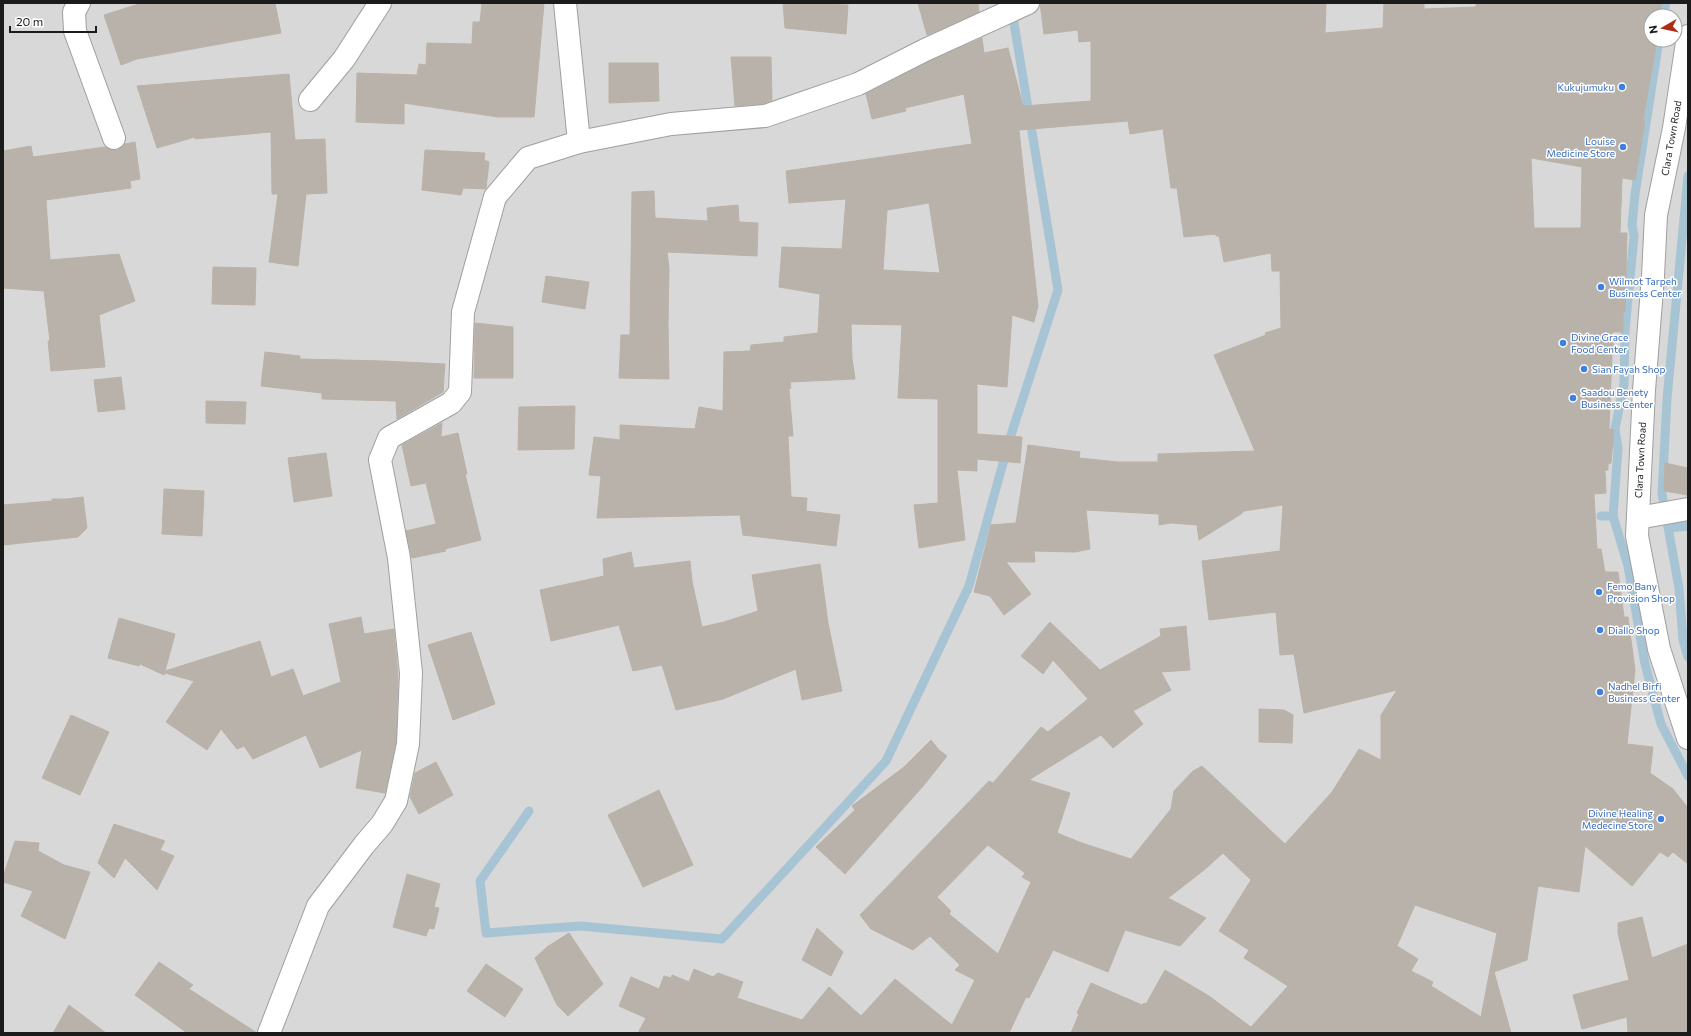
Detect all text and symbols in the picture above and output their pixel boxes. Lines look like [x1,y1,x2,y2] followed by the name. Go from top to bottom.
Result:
[10,8,96,34] scale bar
[1643,8,1683,48] north arrow
[16,14,43,28] text: 20 m
[1646,25,1660,35] text: N
[1557,81,1614,93] place label: Kukujumuku
[1617,82,1627,92] marker: Kukujumuku
[1658,99,1684,177] street label: Clara Town Road
[1547,135,1615,159] place label: Louise Medicine Store
[1618,142,1628,152] marker: Louise Medicine Store
[1609,275,1681,299] place label: Wilmot Tarpeh Business Center
[1596,282,1606,292] marker: Wilmot Tarpeh Business Center
[1571,331,1628,355] place label: Divine Grace Food Center
[1558,338,1568,348] marker: Divine Grace Food Center
[1592,363,1665,375] place label: Sian Fayah Shop
[1579,364,1589,374] marker: Sian Fayah Shop
[1581,386,1653,410] place label: Saadou Benety Business Center
[1568,393,1578,403] marker: Saadou Benety Business Center
[1632,421,1648,498] street label: Clara Town Road
[1607,580,1675,604] place label: Femo Bany Provision Shop
[1594,587,1604,597] marker: Femo Bany Provision Shop
[1608,624,1660,636] place label: Diallo Shop
[1595,625,1605,635] marker: Diallo Shop
[1608,680,1680,704] place label: Nadhel Birfi Business Center
[1595,687,1605,697] marker: Nadhel Birfi Business Center
[1582,807,1654,831] place label: Divine Healing Medecine Store
[1656,814,1666,824] marker: Divine Healing Medecine Store

